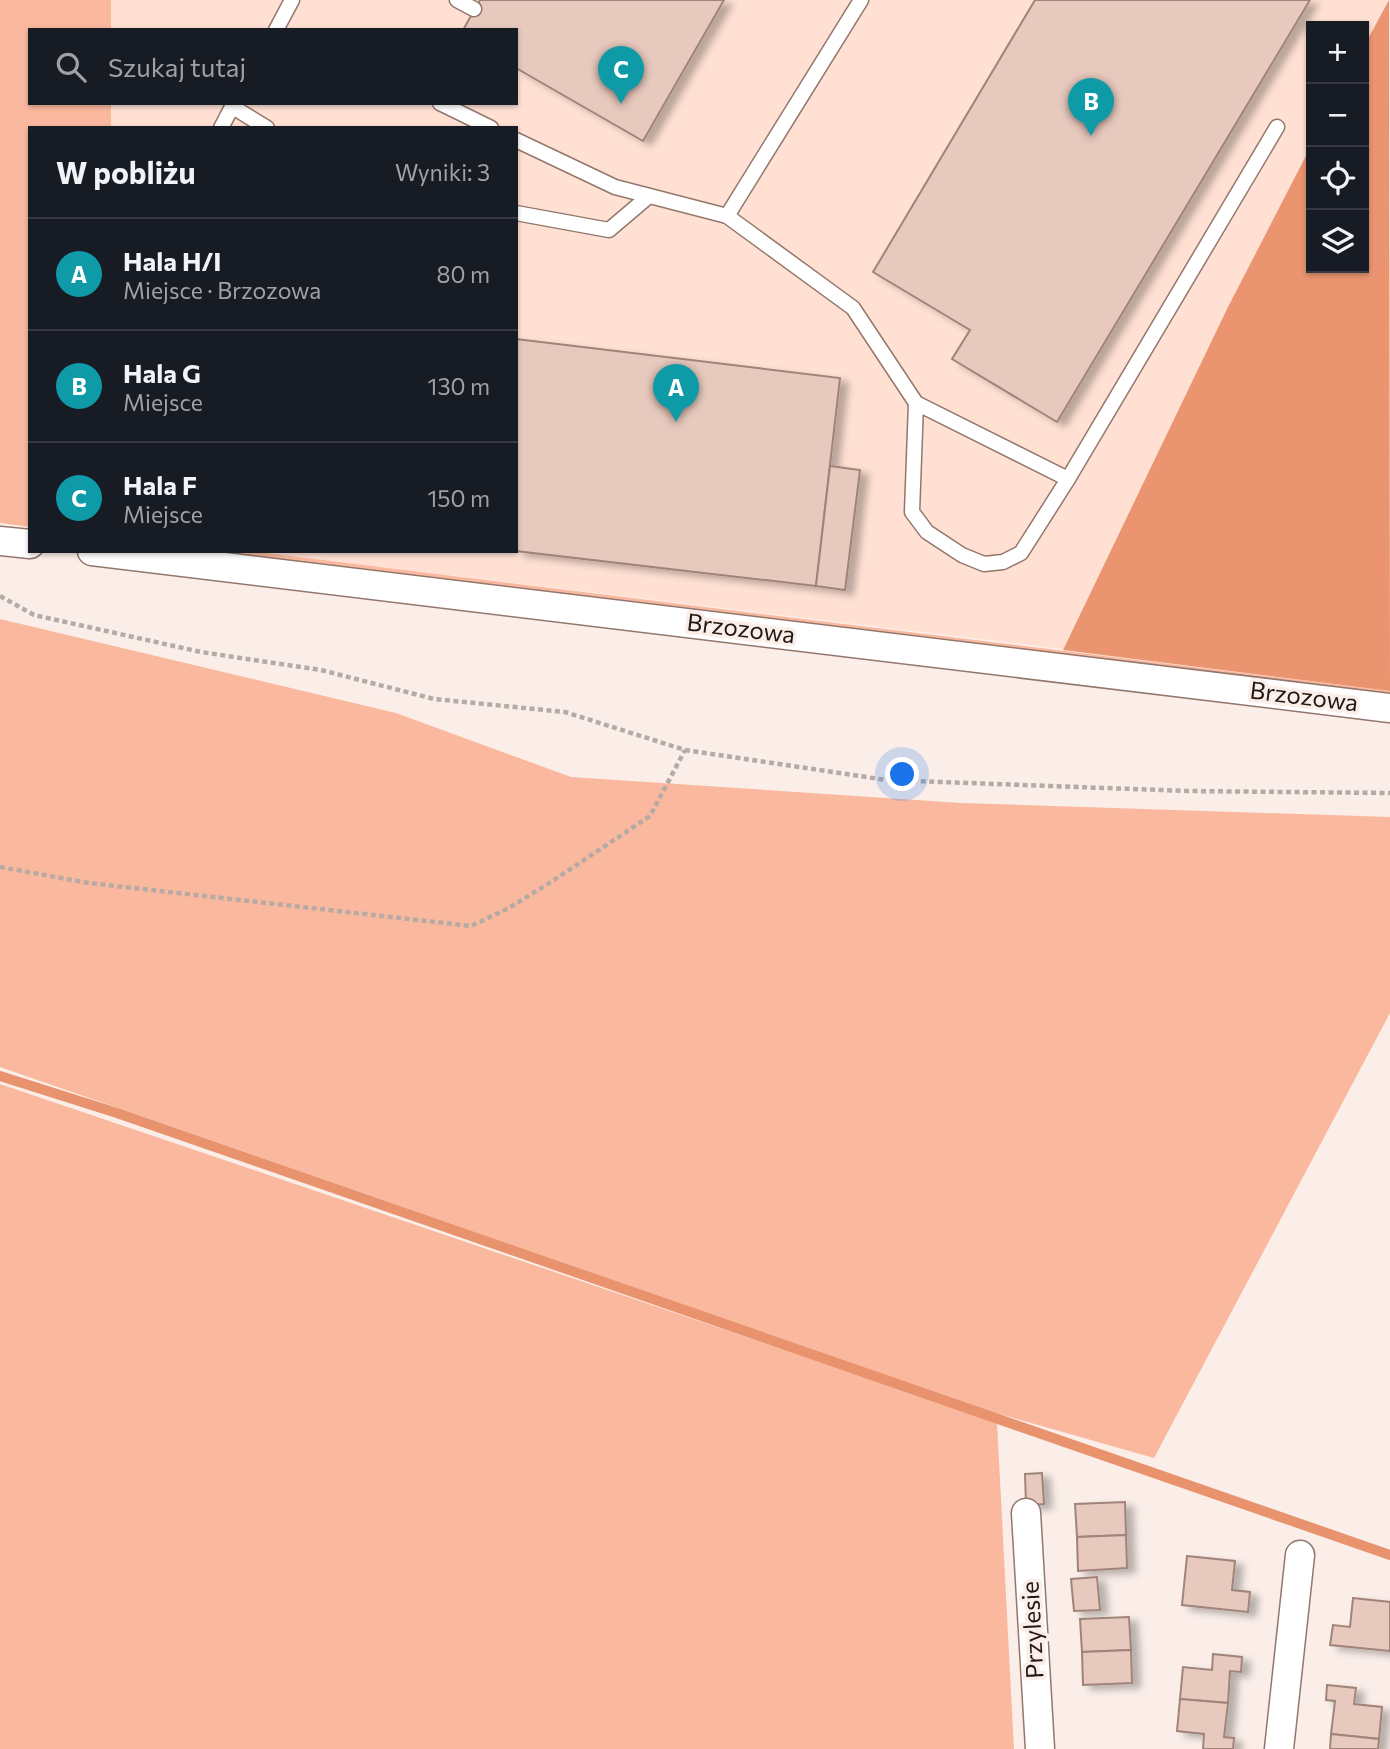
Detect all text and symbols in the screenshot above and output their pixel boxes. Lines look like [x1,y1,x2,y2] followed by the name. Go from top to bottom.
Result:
[1306,21,1369,273] map controls
[1306,21,1369,84] button: +
[28,28,518,105] search box
[598,46,644,104] pin: C
[52,48,90,86] icon: search
[108,51,246,82] text: Szukaj tutaj
[1068,78,1114,136] pin: B
[1306,84,1369,147] button: −
[1306,147,1369,210] button: locate
[56,153,196,190] text: W pobliżu
[395,158,490,186] text: Wyniki: 3
[1306,210,1369,273] button: layers
[123,245,221,276] text: Hala H/I
[71,260,87,288] text: A
[437,260,490,288] text: 80 m
[123,276,321,304] text: Miejsce · Brzozowa
[123,357,201,388] text: Hala G
[653,364,699,422] pin: A
[71,372,87,400] text: B
[428,372,490,400] text: 130 m
[123,388,203,416] text: Miejsce
[123,469,197,500] text: Hala F
[71,484,87,512] text: C
[427,484,490,512] text: 150 m
[123,500,203,528] text: Miejsce
[686,607,797,649] street label: Brzozowa
[1249,675,1360,717] street label: Brzozowa
[885,757,919,791] your location
[1014,1581,1049,1680] street label: Przylesie

